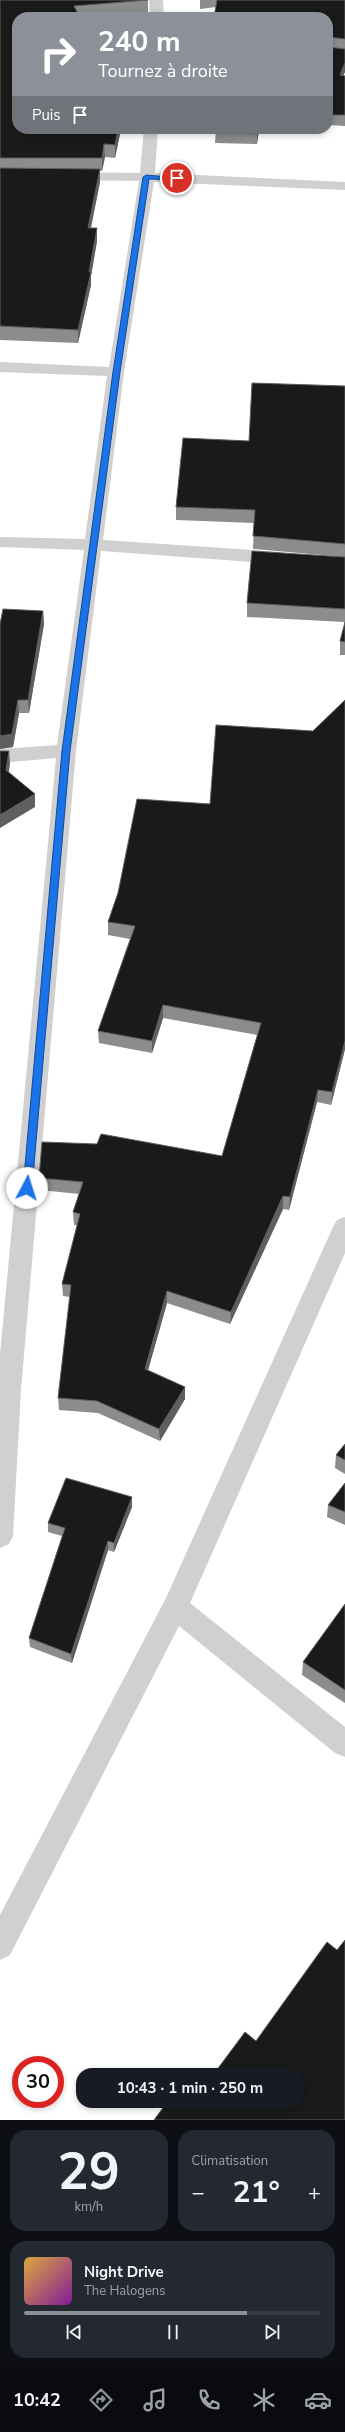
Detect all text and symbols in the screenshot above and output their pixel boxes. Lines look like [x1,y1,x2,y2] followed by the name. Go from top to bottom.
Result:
[98,23,181,61] text: 240 m
[32,28,84,80] icon: right
[98,59,228,83] text: Tournez à droite
[69,104,91,126] icon: arrive
[32,105,61,125] text: Puis
[160,161,194,195] pin
[166,167,188,189] icon: arrive
[6,1167,48,1209] position arrow
[12,2056,64,2108] speed limit sign: 30
[117,2078,263,2098] text: 10:43 · 1 min · 250 m
[58,2136,120,2207] text: 29
[192,2152,268,2170] text: Climatisation
[233,2172,280,2213] text: 21°
[192,2178,205,2208] text: −
[308,2178,321,2208] text: +
[74,2198,103,2216] text: km/h
[84,2262,164,2282] text: Night Drive
[84,2282,165,2300] text: The Halogens
[63,2321,85,2343] icon: previous
[162,2321,184,2343] icon: pause
[261,2321,283,2343] icon: next
[87,2386,115,2414] icon: directions
[141,2386,169,2414] icon: music
[195,2386,223,2414] icon: phone
[250,2386,278,2414] icon: climate
[304,2386,332,2414] icon: car
[13,2388,61,2412] text: 10:42

